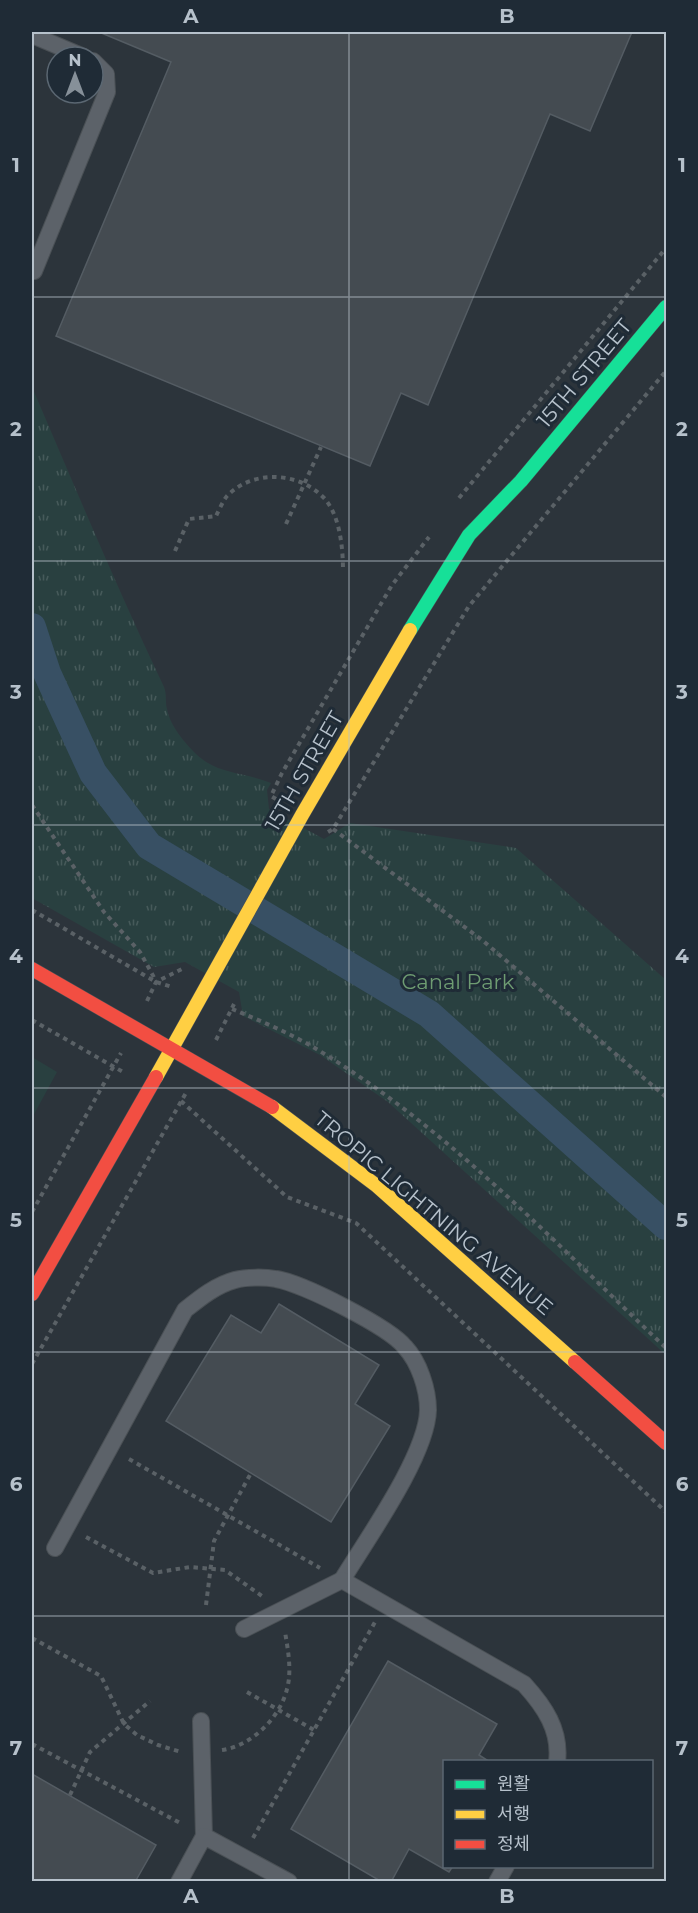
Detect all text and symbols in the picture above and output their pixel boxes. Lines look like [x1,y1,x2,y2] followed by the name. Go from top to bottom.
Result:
[182,4,199,28] text: A
[499,4,515,28] text: B
[45,45,105,105] north arrow
[69,51,81,70] text: N
[12,153,20,177] text: 1
[678,153,686,177] text: 1
[531,314,637,432] street label: 15TH STREET
[10,417,22,441] text: 2
[676,417,688,441] text: 2
[9,680,22,704] text: 3
[675,680,688,704] text: 3
[260,707,348,835] street label: 15TH STREET
[9,944,23,968] text: 4
[675,944,689,968] text: 4
[402,969,515,994] park label: Canal Park
[310,1106,558,1320] street label: TROPIC LIGHTNING AVENUE
[10,1208,22,1232] text: 5
[676,1208,688,1232] text: 5
[10,1472,23,1496] text: 6
[676,1472,689,1496] text: 6
[10,1736,22,1760] text: 7
[676,1736,688,1760] text: 7
[443,1760,653,1868] legend
[497,1773,530,1795] text: 원활
[497,1803,530,1825] text: 서행
[497,1833,530,1855] text: 정체
[182,1884,199,1908] text: A
[499,1884,515,1908] text: B

